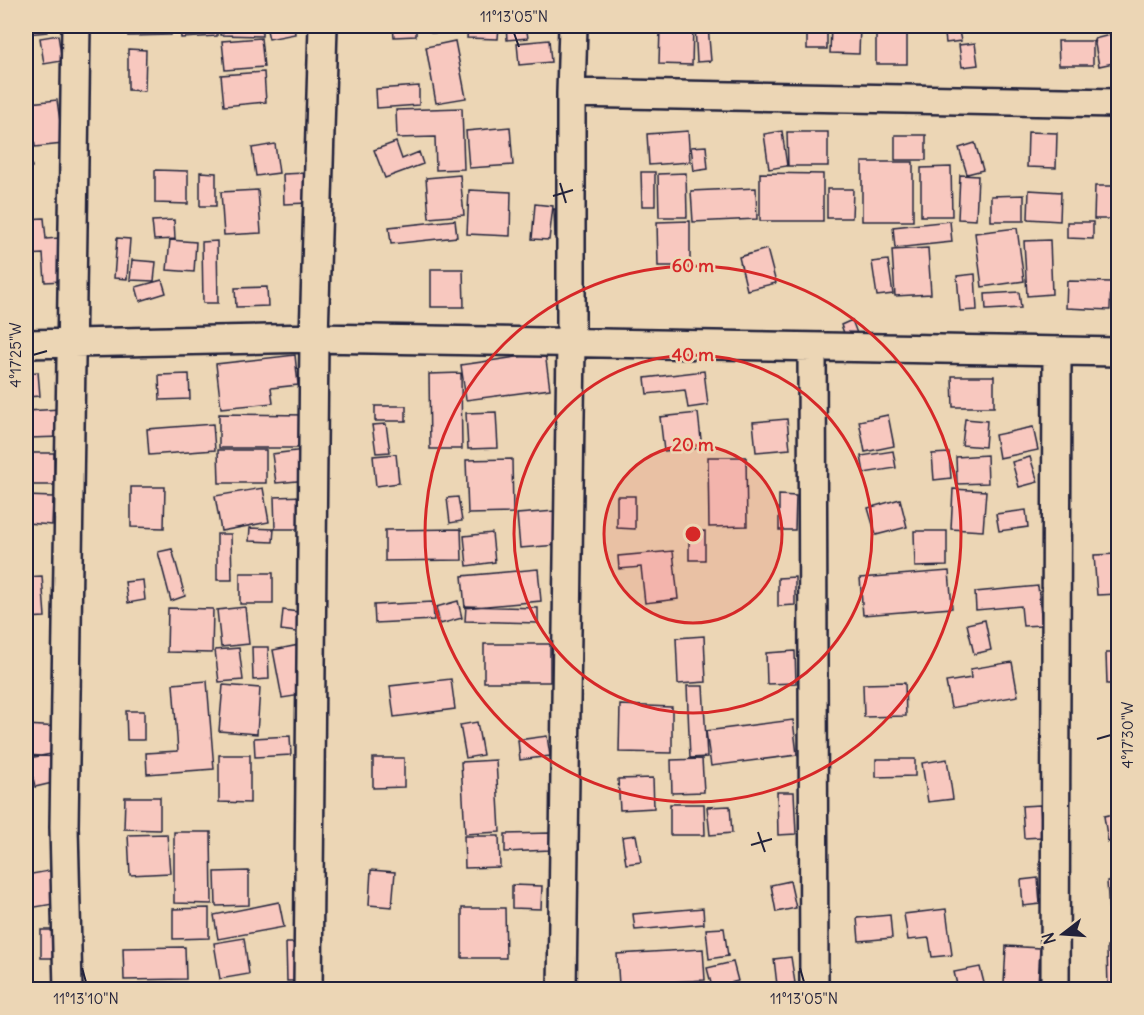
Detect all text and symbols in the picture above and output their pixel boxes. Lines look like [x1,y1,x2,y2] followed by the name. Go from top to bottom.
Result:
[480,7,548,26] text: 11°13'05"N
[672,254,714,277] text: 60 m
[6,322,25,388] text: 4°17'25"W
[672,343,714,366] text: 40 m
[672,433,714,456] text: 20 m
[683,524,703,544] centre of rings
[1118,701,1137,769] text: 4°17'30"W
[1033,904,1093,964] north arrow
[1037,930,1060,947] text: N
[53,989,119,1008] text: 11°13'10"N
[770,989,838,1008] text: 11°13'05"N

